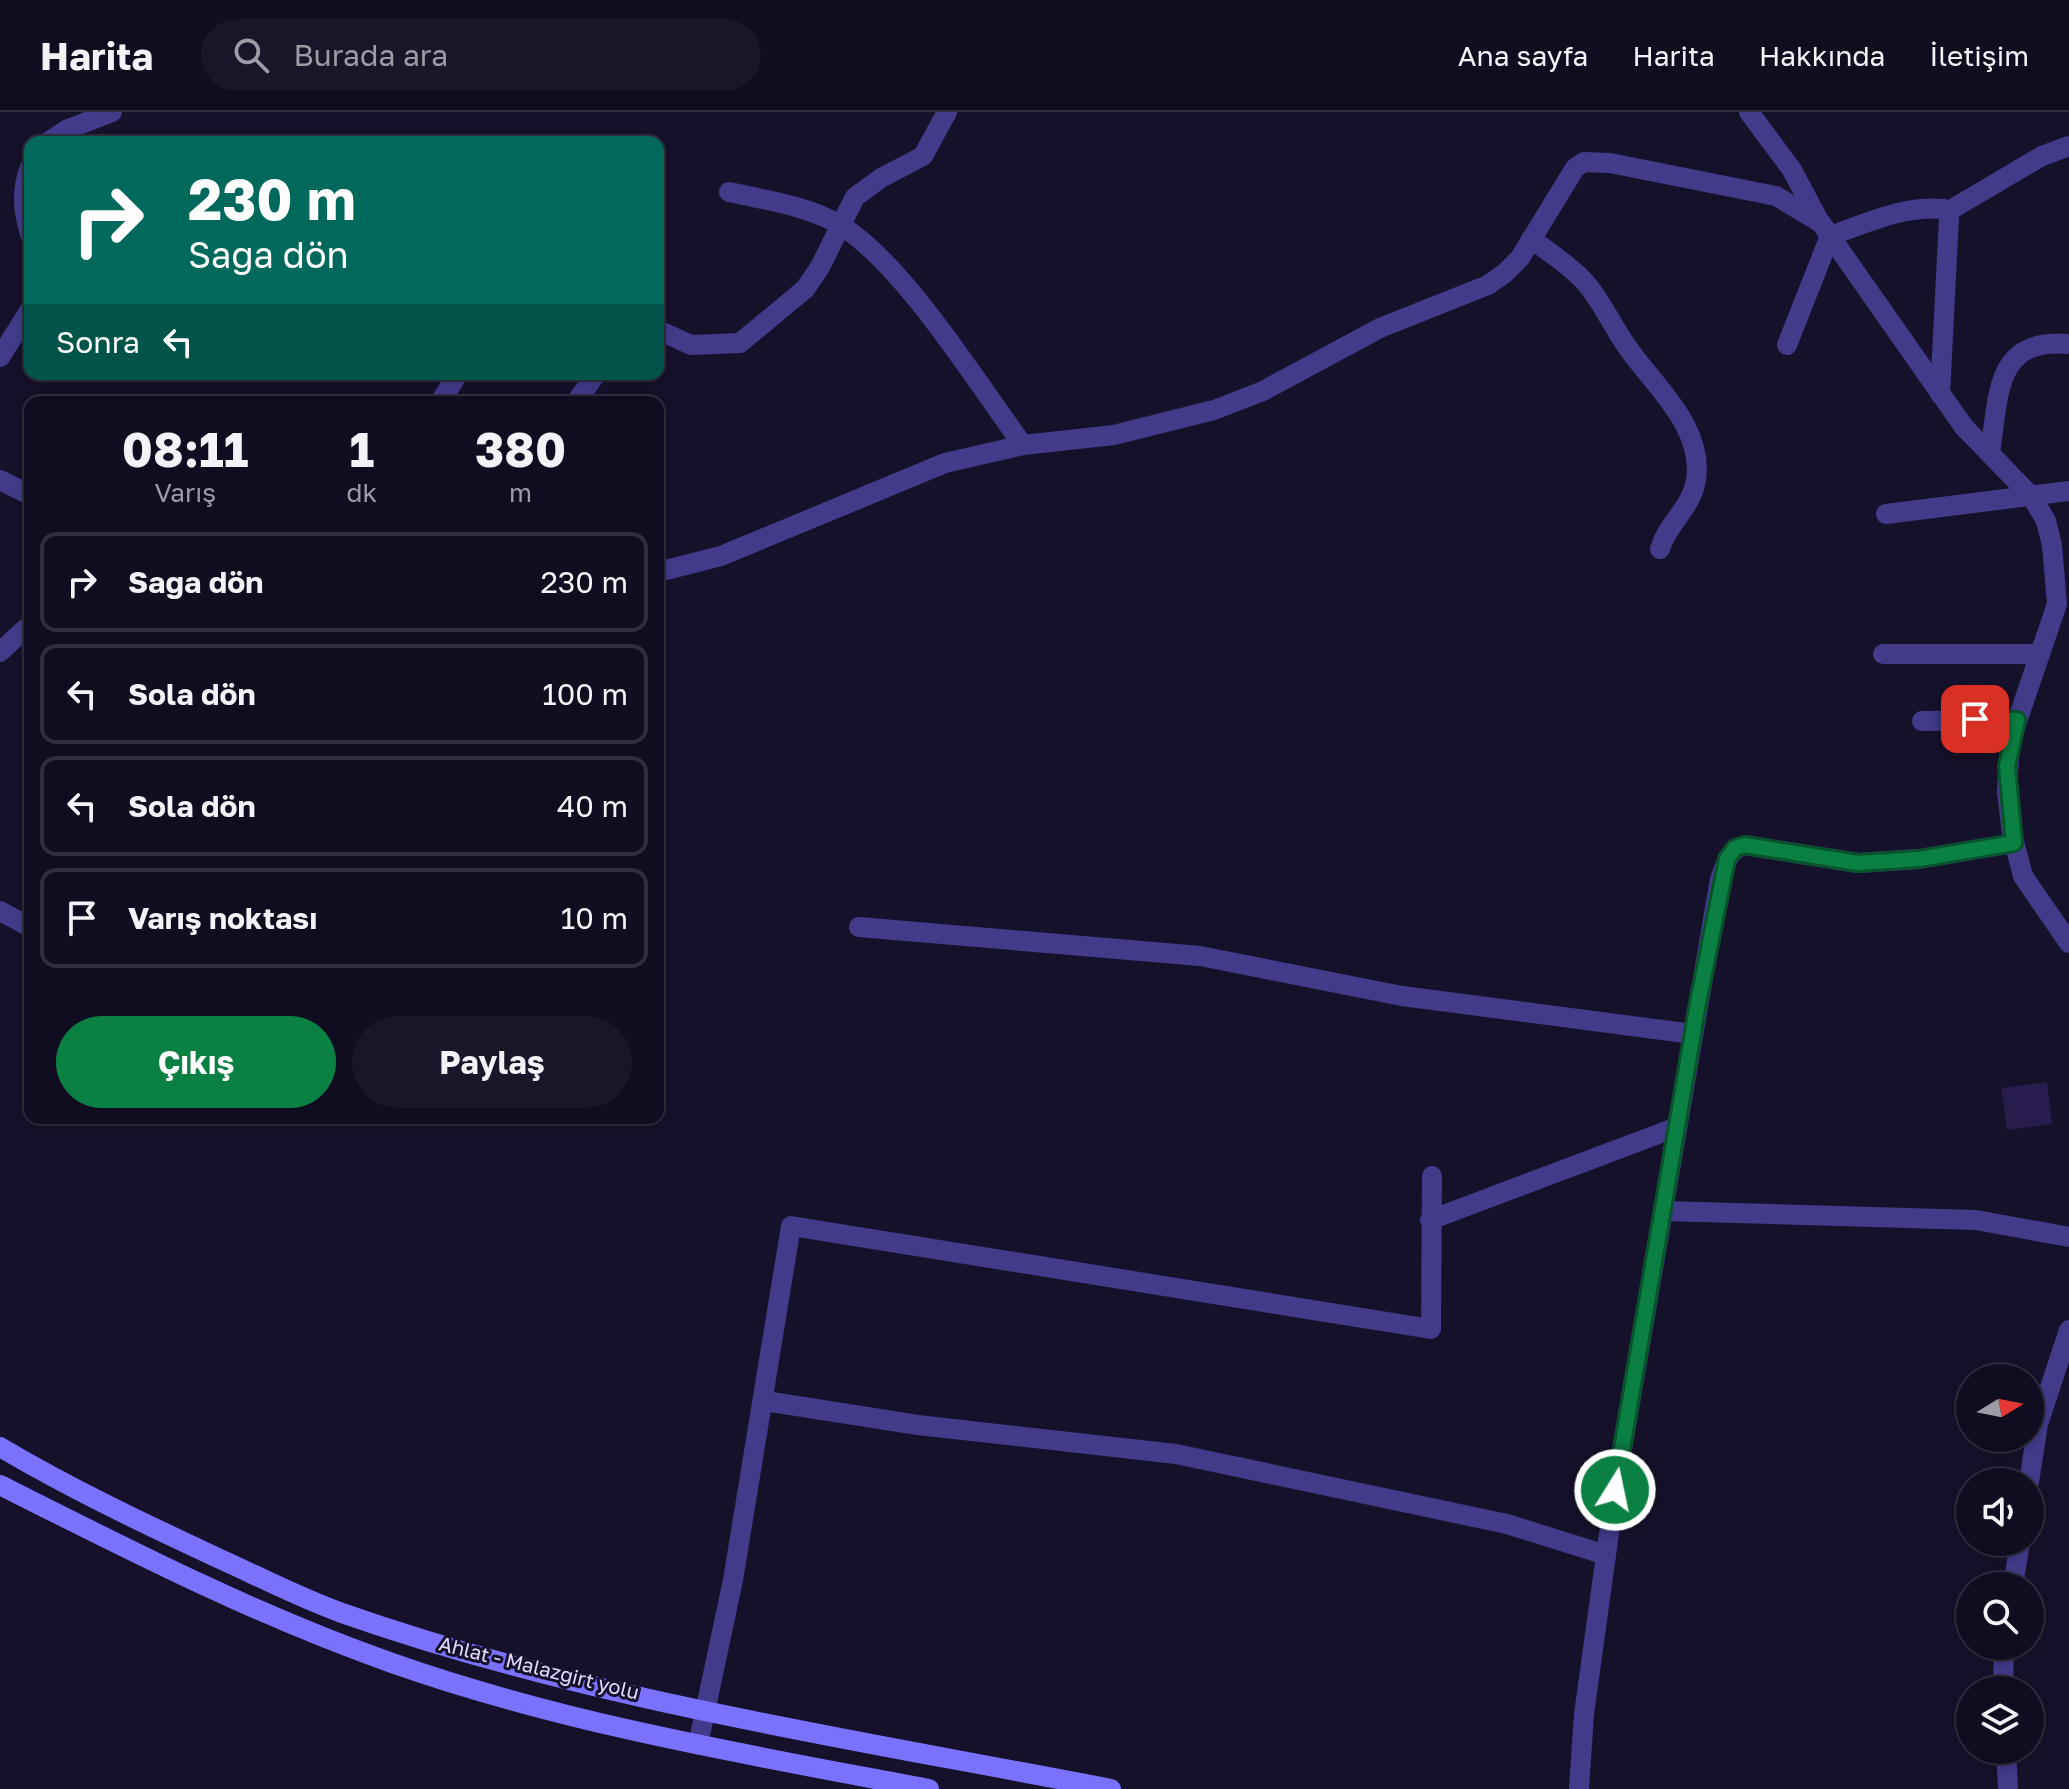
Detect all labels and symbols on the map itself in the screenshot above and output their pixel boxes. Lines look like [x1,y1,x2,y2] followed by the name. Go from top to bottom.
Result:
[1941,685,2009,753] pin
[1956,1364,2044,1452] north arrow
[1573,1448,1657,1532] position arrow
[437,1631,642,1704] street label: Ahlat - Malazgirt yolu

